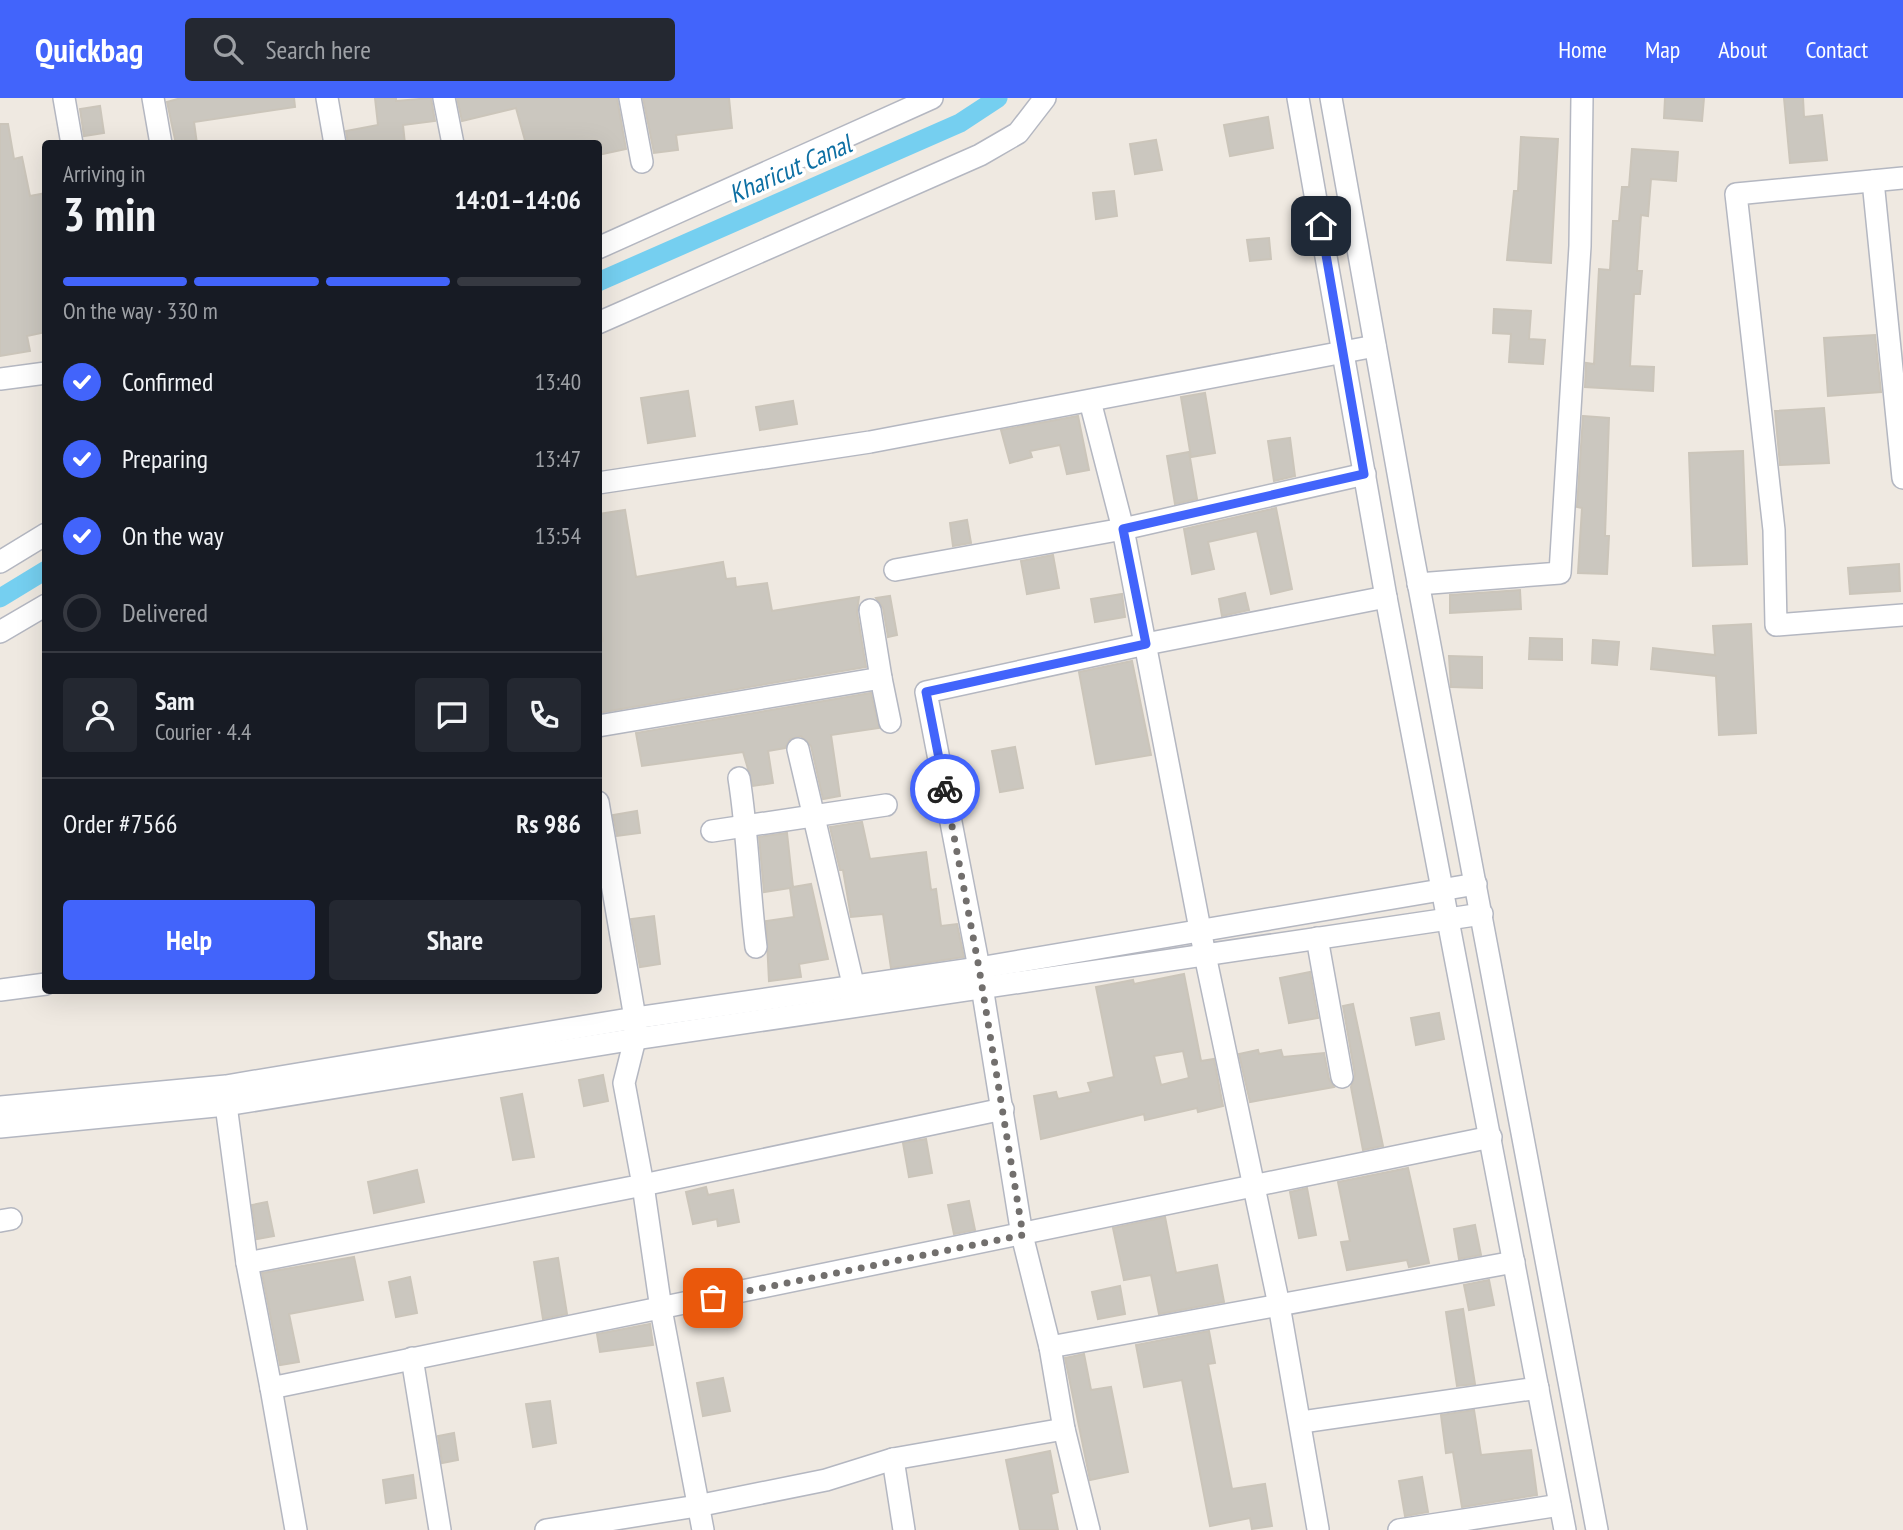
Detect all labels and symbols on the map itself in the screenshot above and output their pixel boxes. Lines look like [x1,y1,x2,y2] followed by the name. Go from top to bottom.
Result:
[723,126,859,210] water label: Kharicut Canal
[1291,196,1351,256] pin
[910,754,980,824] courier
[683,1268,743,1328] pin

